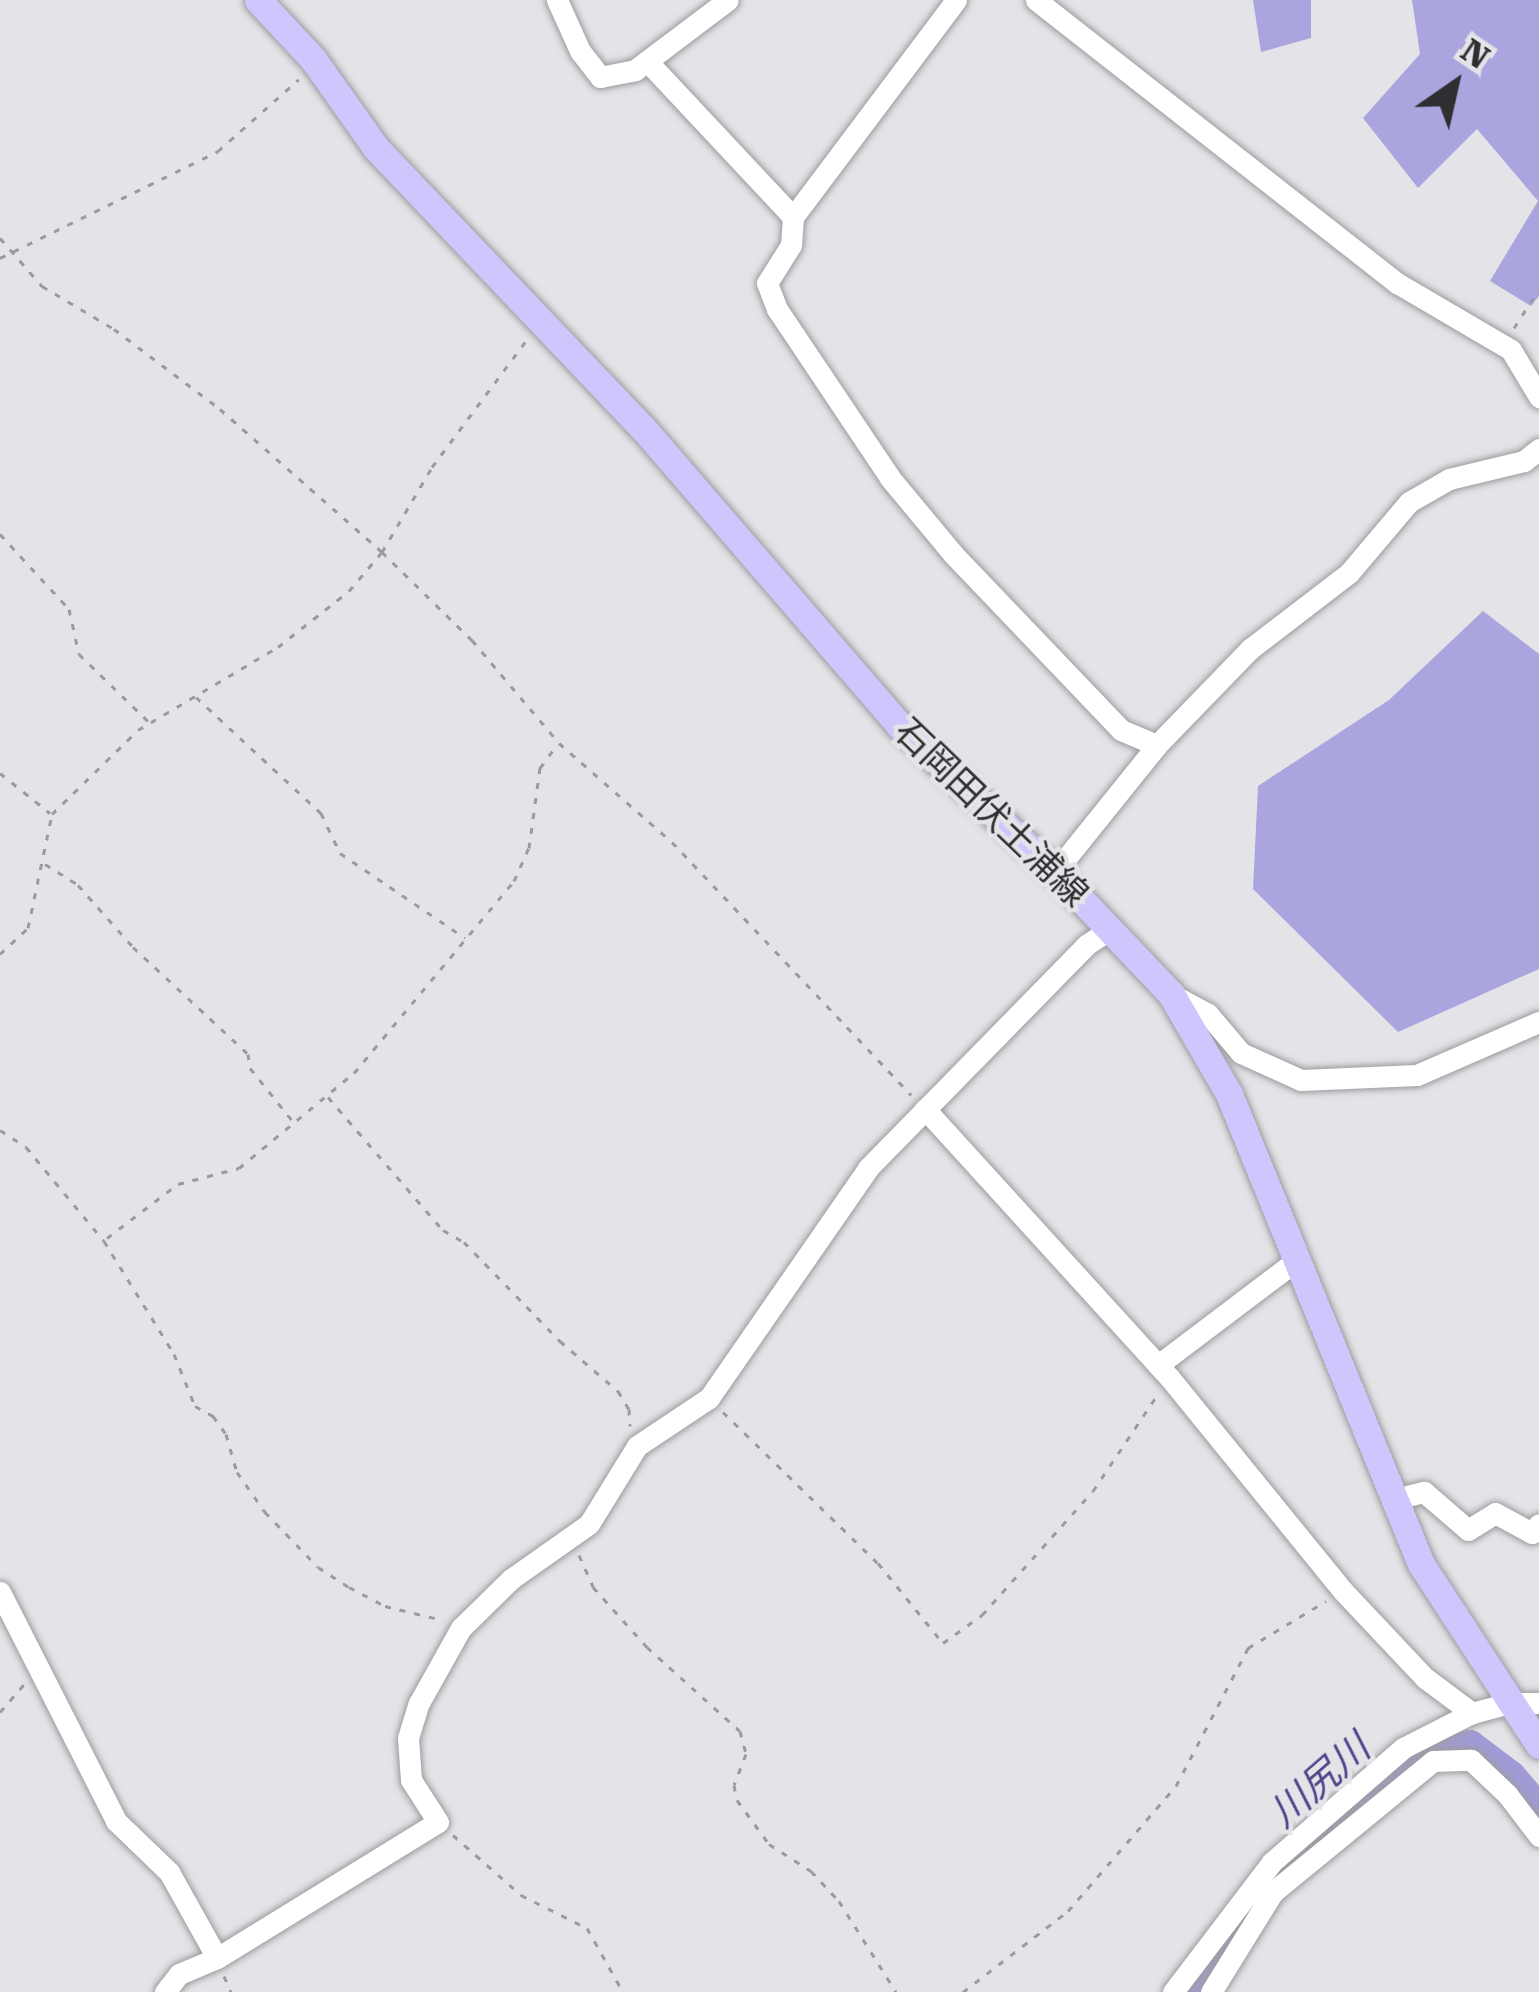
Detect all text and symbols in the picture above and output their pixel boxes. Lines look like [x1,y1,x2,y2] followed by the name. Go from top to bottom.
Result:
[1395,24,1515,144] north arrow
[1454,30,1497,77] text: N
[885,710,1097,916] street label: 石岡田伏土浦線
[1260,1725,1380,1837] water label: 川尻川

